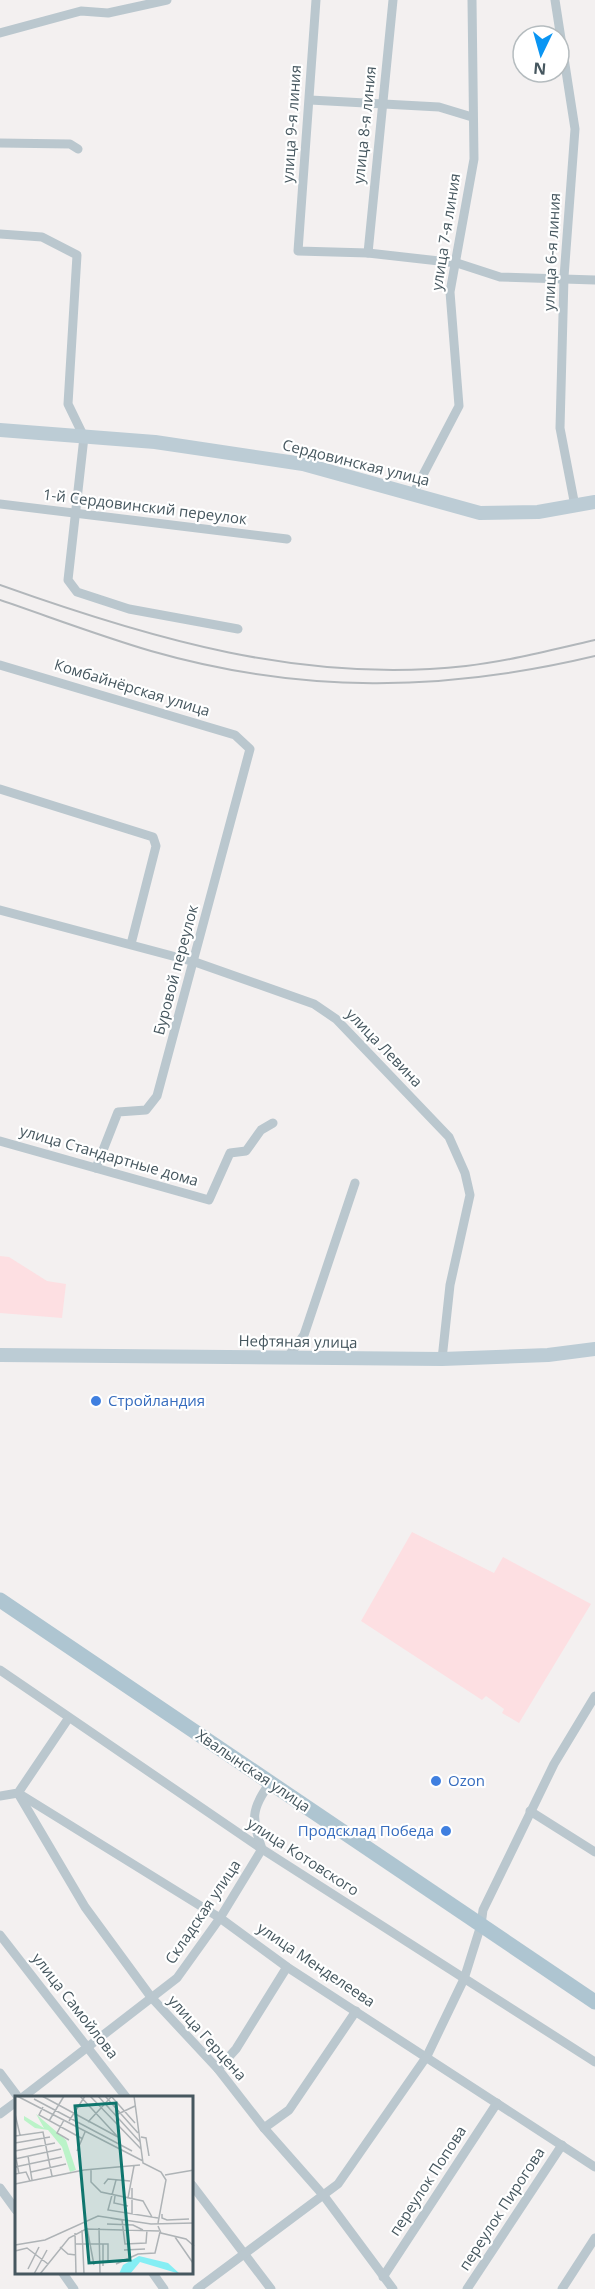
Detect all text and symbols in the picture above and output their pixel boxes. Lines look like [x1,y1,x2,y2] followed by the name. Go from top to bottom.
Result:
[511,24,571,84] north arrow
[532,57,547,80] text: N
[277,64,305,184] street label: улица 9-я линия
[348,65,380,185] street label: улица 8-я линия
[426,172,464,292] street label: улица 7-я линия
[538,192,564,312] street label: улица 6-я линия
[280,434,432,490] street label: Сердовинская улица
[42,484,248,528] street label: 1-й Сердовинский переулок
[52,654,213,720] street label: Комбайнёрская улица
[148,902,202,1037] street label: Буровой переулок
[342,1004,427,1091] street label: улица Левина
[18,1120,201,1190] street label: улица Стандартные дома
[238,1330,358,1352] street label: Нефтяная улица
[108,1390,205,1410] place label: Стройландия
[89,1394,103,1408] marker: Стройландия
[192,1724,315,1816] street label: Хвалынская улица
[448,1770,485,1790] place label: Ozon
[429,1774,443,1788] marker: Ozon
[244,1812,363,1900] street label: улица Котовского
[298,1820,434,1840] place label: Продсклад Победа
[439,1824,453,1838] marker: Продсклад Победа
[160,1855,244,1967] street label: Складская улица
[254,1917,379,2011] street label: улица Менделеева
[28,1948,123,2062] street label: улица Самойлова
[164,1990,251,2084] street label: улица Герцена
[15,2096,194,2274] inset map
[384,2122,470,2239] street label: переулок Попова
[454,2143,549,2274] street label: переулок Пирогова

